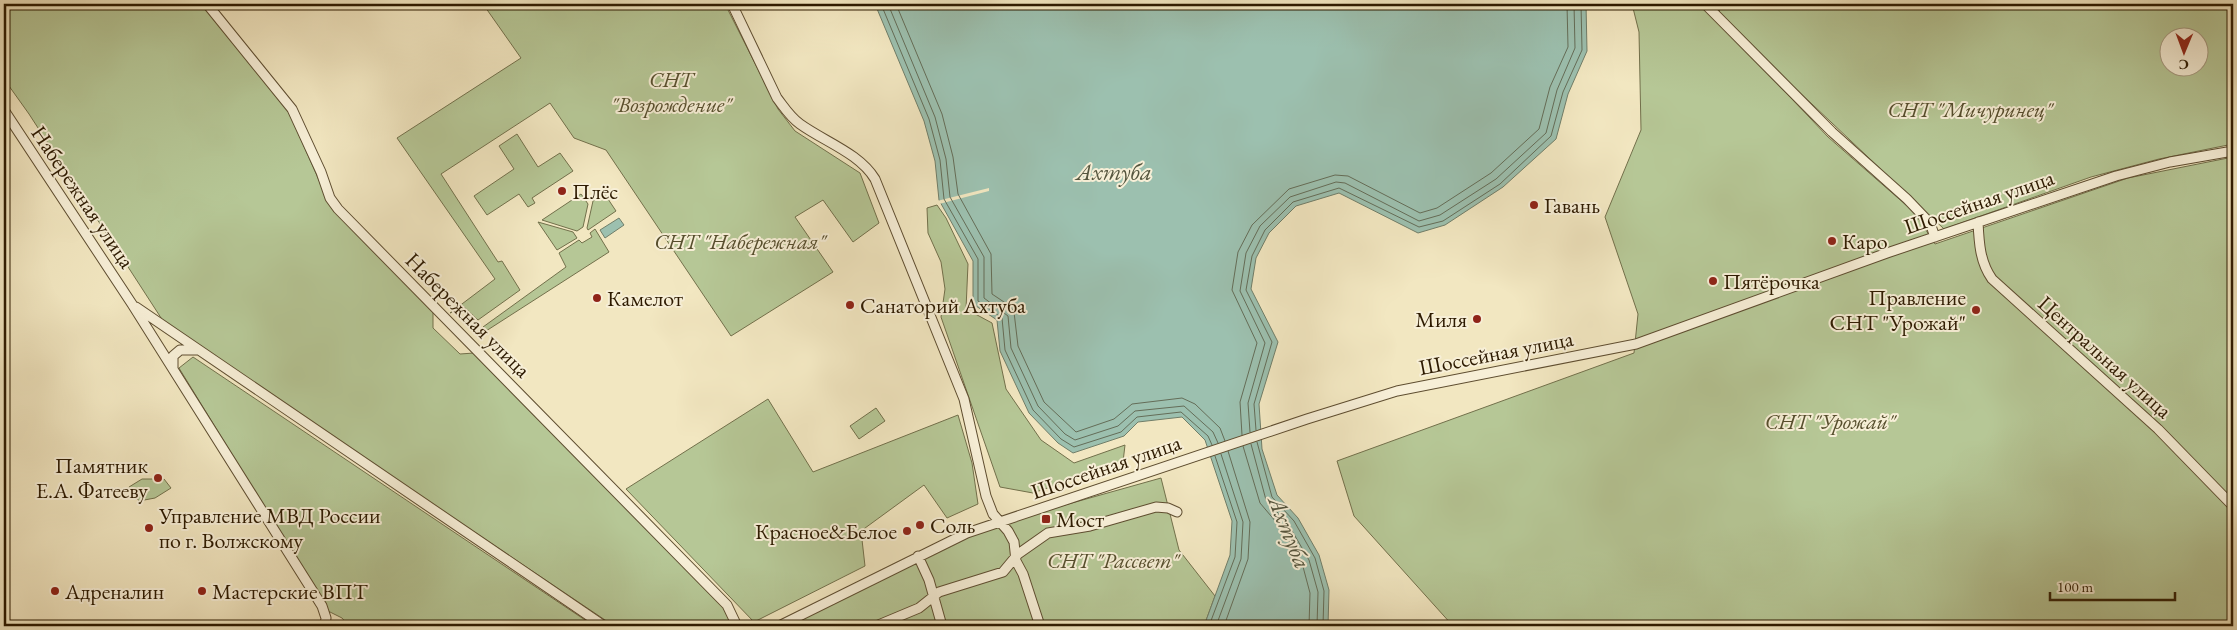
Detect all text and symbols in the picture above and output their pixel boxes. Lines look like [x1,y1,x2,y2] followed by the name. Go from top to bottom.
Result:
[2160,28,2210,78] north arrow
[2179,56,2189,74] text: С
[610,65,734,119] park label: СНТ "Возрождение"
[1887,95,2055,124] park label: СНТ "Мичуринец"
[25,120,142,274] street label: Набережная улица
[1074,156,1152,187] water label: Ахтуба
[1900,163,2058,241] street label: Шоссейная улица
[572,177,618,206] place label: Плёс
[556,185,568,197] marker: Плёс
[1544,191,1600,220] place label: Гавань
[1528,199,1540,211] marker: Гавань
[654,227,829,256] park label: СНТ "Набережная"
[1842,227,1888,256] place label: Каро
[1826,235,1838,247] marker: Каро
[399,246,537,384] street label: Набережная улица
[1723,267,1820,296] place label: Пятёрочка
[1707,275,1719,287] marker: Пятёрочка
[1830,283,1966,337] place label: Правление СНТ "Урожай"
[607,284,683,313] place label: Камелот
[2032,289,2178,425] street label: Центральная улица
[860,291,1026,320] place label: Санаторий Ахтуба
[591,292,603,304] marker: Камелот
[844,299,856,311] marker: Санаторий Ахтуба
[1970,304,1982,316] marker: Правление СНТ "Урожай"
[1415,305,1467,334] place label: Миля
[1471,313,1483,325] marker: Миля
[1416,324,1576,382] street label: Шоссейная улица
[1765,407,1898,436] park label: СНТ "Урожай"
[1027,428,1185,506] street label: Шоссейная улица
[36,451,148,505] place label: Памятник Е.А. Фатееву
[152,472,164,484] marker: Памятник Е.А. Фатееву
[1261,489,1319,573] water label: Ахтуба
[158,501,381,555] place label: Управление МВД России по г. Волжскому
[1056,505,1104,534] place label: Мост
[930,511,976,540] place label: Соль
[1040,513,1052,525] marker: Мост
[755,517,897,546] place label: Красное&Белое
[914,519,926,531] marker: Соль
[143,522,155,534] marker: Управление МВД России по г. Волжскому
[901,525,913,537] marker: Красное&Белое
[1047,546,1182,575] park label: СНТ "Рассвет"
[2050,570,2174,602] scale bar
[64,577,164,606] place label: Адреналин
[212,577,368,606] place label: Мастерские ВПТ
[2057,577,2094,596] text: 100 m
[49,585,61,597] marker: Адреналин
[196,585,208,597] marker: Мастерские ВПТ

